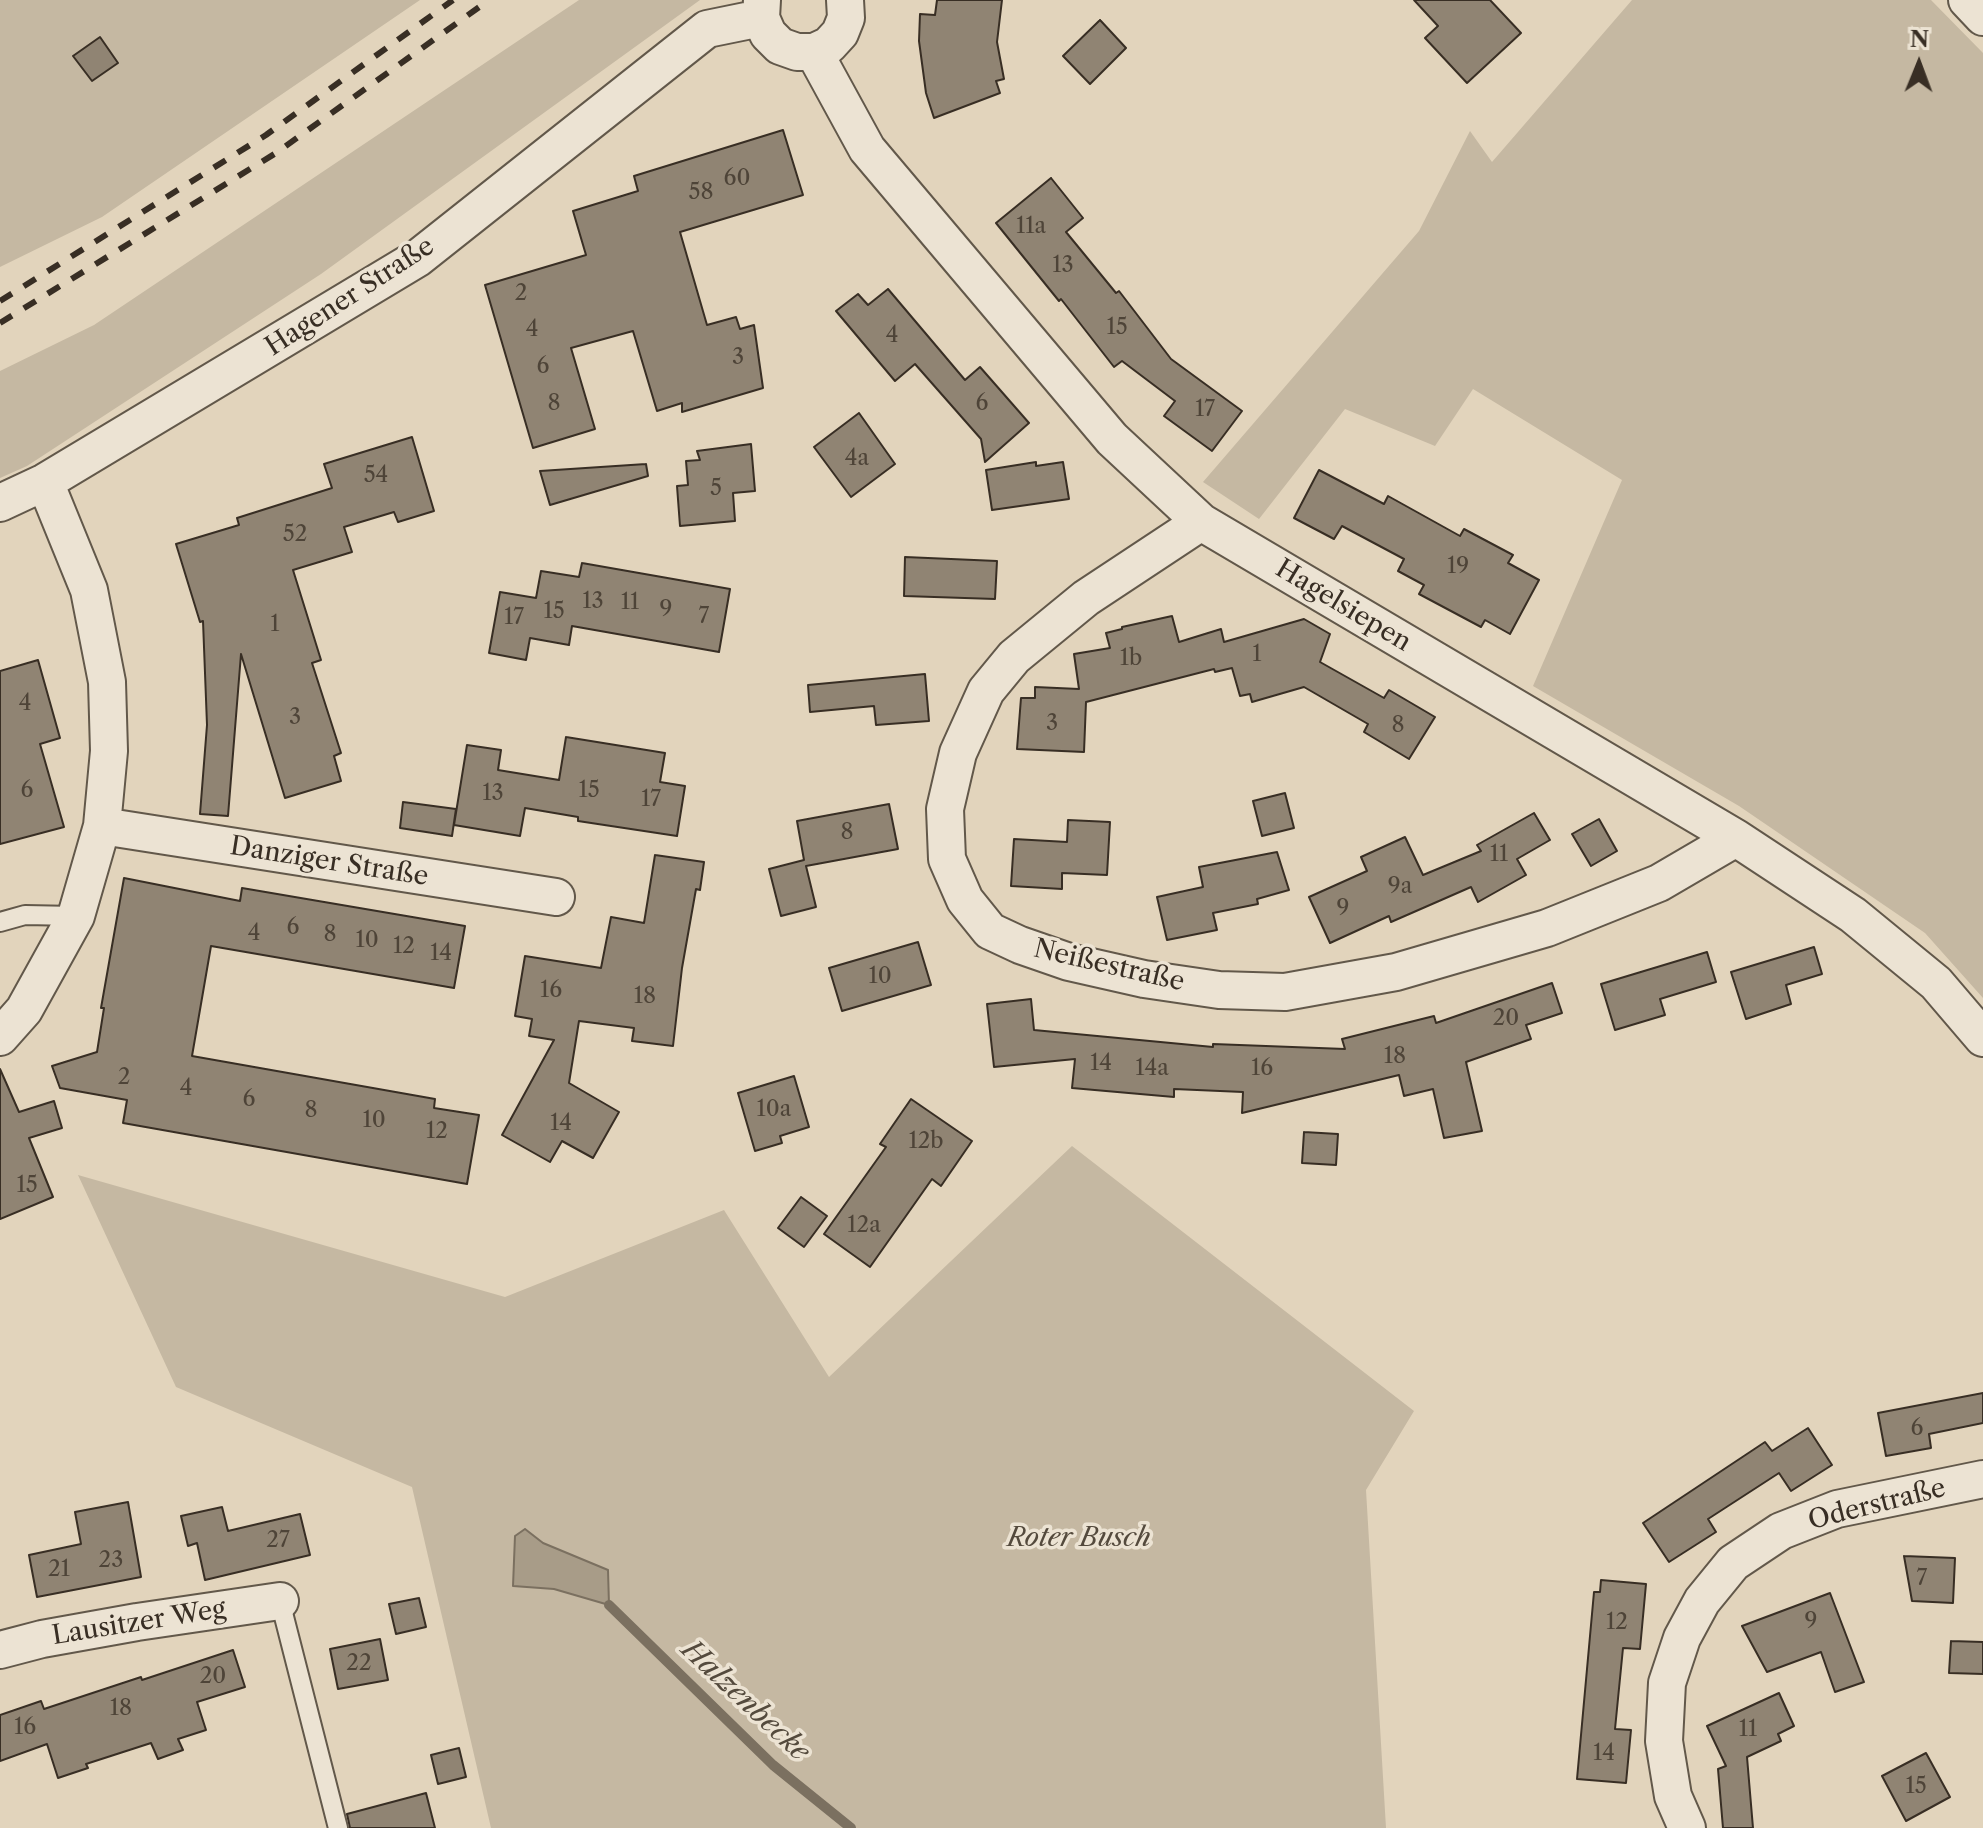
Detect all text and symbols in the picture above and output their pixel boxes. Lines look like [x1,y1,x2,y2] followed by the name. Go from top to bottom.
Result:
[1879,24,1959,104] north arrow
[1910,26,1929,53] text: N
[724,166,750,192] house number: 60
[689,180,713,206] house number: 58
[1016,214,1046,240] house number: 11a
[260,231,440,363] street label: Hagener Straße
[1052,253,1074,279] house number: 13
[515,281,527,307] house number: 2
[1106,315,1128,341] house number: 15
[526,317,538,343] house number: 4
[886,323,898,349] house number: 4
[732,345,744,371] house number: 3
[537,354,549,380] house number: 6
[547,391,561,417] house number: 8
[976,391,988,417] house number: 6
[1195,397,1215,423] house number: 17
[845,446,869,472] house number: 4a
[364,463,388,489] house number: 54
[710,476,722,502] house number: 5
[283,522,307,548] house number: 52
[1270,553,1416,659] street label: Hagelsiepen
[1447,554,1469,580] house number: 19
[582,589,604,615] house number: 13
[621,590,639,616] house number: 11
[660,597,672,623] house number: 9
[543,599,565,625] house number: 15
[699,604,709,630] house number: 7
[504,605,524,631] house number: 17
[270,612,280,638] house number: 1
[1252,642,1262,668] house number: 1
[1120,646,1142,672] house number: 1b
[19,691,31,717] house number: 4
[289,705,301,731] house number: 3
[1046,711,1058,737] house number: 3
[1391,713,1405,739] house number: 8
[21,778,33,804] house number: 6
[578,778,600,804] house number: 15
[482,781,504,807] house number: 13
[641,787,661,813] house number: 17
[840,820,854,846] house number: 8
[228,831,430,893] street label: Danziger Straße
[1490,842,1508,868] house number: 11
[1388,874,1412,900] house number: 9a
[1337,896,1349,922] house number: 9
[287,915,299,941] house number: 6
[248,921,260,947] house number: 4
[323,922,337,948] house number: 8
[355,928,379,954] house number: 10
[393,934,415,960] house number: 12
[1031,934,1187,998] street label: Neißestraße
[430,941,452,967] house number: 14
[868,964,892,990] house number: 10
[540,978,562,1004] house number: 16
[634,984,656,1010] house number: 18
[1493,1006,1519,1032] house number: 20
[1384,1044,1406,1070] house number: 18
[1090,1051,1112,1077] house number: 14
[1135,1056,1169,1082] house number: 14a
[1251,1056,1273,1082] house number: 16
[118,1065,130,1091] house number: 2
[180,1076,192,1102] house number: 4
[243,1087,255,1113] house number: 6
[757,1097,791,1123] house number: 10a
[304,1098,318,1124] house number: 8
[362,1108,386,1134] house number: 10
[550,1111,572,1137] house number: 14
[426,1119,448,1145] house number: 12
[908,1129,944,1155] house number: 12b
[16,1173,38,1199] house number: 15
[847,1213,881,1239] house number: 12a
[1911,1416,1923,1442] house number: 6
[1805,1473,1949,1537] street label: Oderstraße
[1007,1522,1151,1554] park label: Roter Busch
[266,1528,290,1554] house number: 27
[99,1548,123,1574] house number: 23
[48,1557,70,1583] house number: 21
[1917,1566,1927,1592] house number: 7
[50,1594,228,1652] street label: Lausitzer Weg
[1805,1609,1817,1635] house number: 9
[1606,1610,1628,1636] house number: 12
[674,1633,816,1769] water label: Halzenbecke
[346,1651,372,1677] house number: 22
[200,1664,226,1690] house number: 20
[110,1696,132,1722] house number: 18
[14,1715,36,1741] house number: 16
[1739,1717,1757,1743] house number: 11
[1593,1741,1615,1767] house number: 14
[1905,1774,1927,1800] house number: 15

